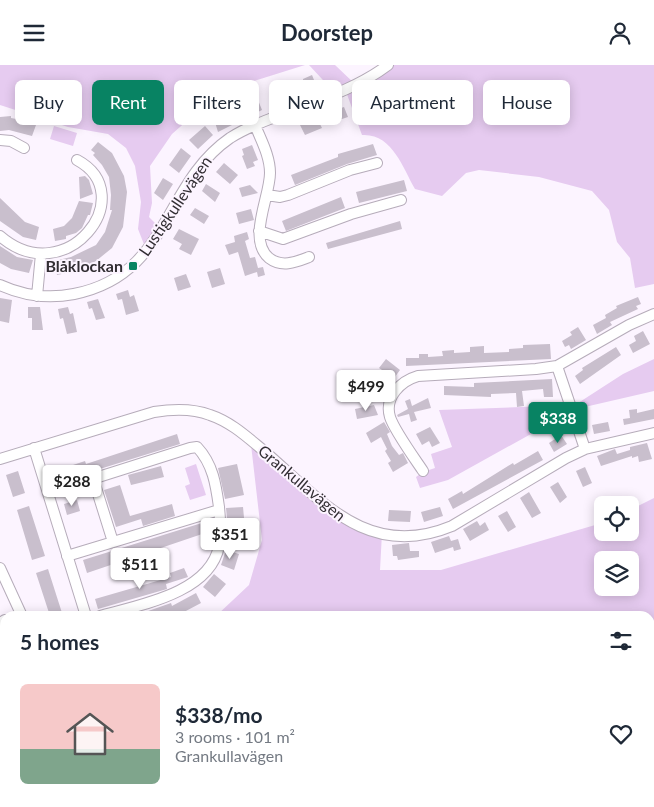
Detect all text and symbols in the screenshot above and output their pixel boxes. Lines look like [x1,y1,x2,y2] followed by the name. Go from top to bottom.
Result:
[20,19,48,47] icon: menu
[281,19,373,46] text: Doorstep
[606,19,634,47] icon: person
[15,80,82,125] chip: Buy
[92,80,164,125] chip: Rent
[174,80,259,125] chip: Filters
[269,80,342,125] chip: New
[352,80,473,125] chip: Apartment
[483,80,570,125] chip: House
[134,152,215,259] street label: Lustigkullevägen
[45,256,123,275] place label: Blåklockan
[127,260,139,272] marker: Blåklockan
[336,369,396,412] pin: $499
[347,376,385,395] text: $499
[528,401,588,444] pin: $338
[539,408,577,427] text: $338
[255,441,350,525] street label: Grankullavägen
[42,465,102,507] pin: $288
[53,471,91,490] text: $288
[594,496,639,596] map controls
[594,496,639,541] button: locate
[200,517,260,560] pin: $351
[211,524,249,543] text: $351
[110,547,170,590] pin: $511
[594,551,639,596] button: layers
[121,554,159,573] text: $511
[607,627,635,655] icon: filters
[20,629,99,654] text: 5 homes
[175,702,263,727] text: $338/mo
[60,704,120,764] icon: home
[607,720,635,748] icon: heart
[175,727,295,746] text: 3 rooms · 101 m²
[175,746,283,765] text: Grankullavägen

